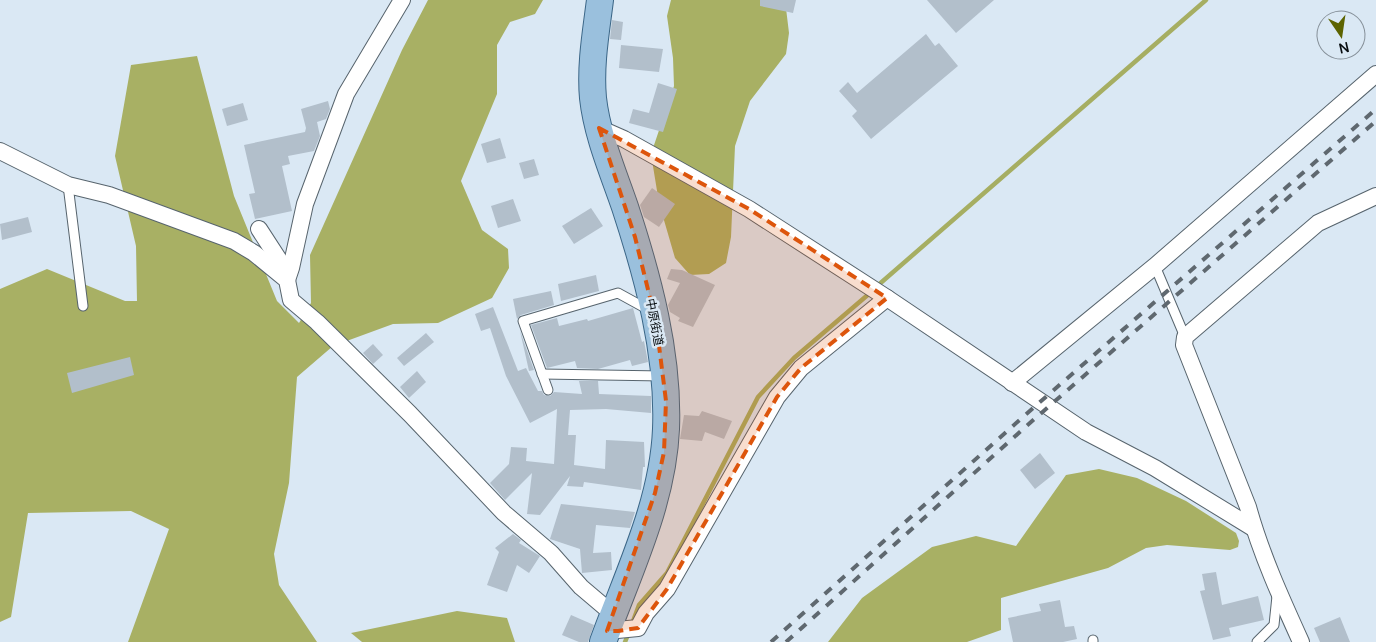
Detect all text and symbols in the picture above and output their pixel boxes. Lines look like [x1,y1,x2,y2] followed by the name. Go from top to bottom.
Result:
[1316,10,1366,60] north arrow
[1337,38,1351,59] text: N
[642,297,668,347] street label: 中原街道

